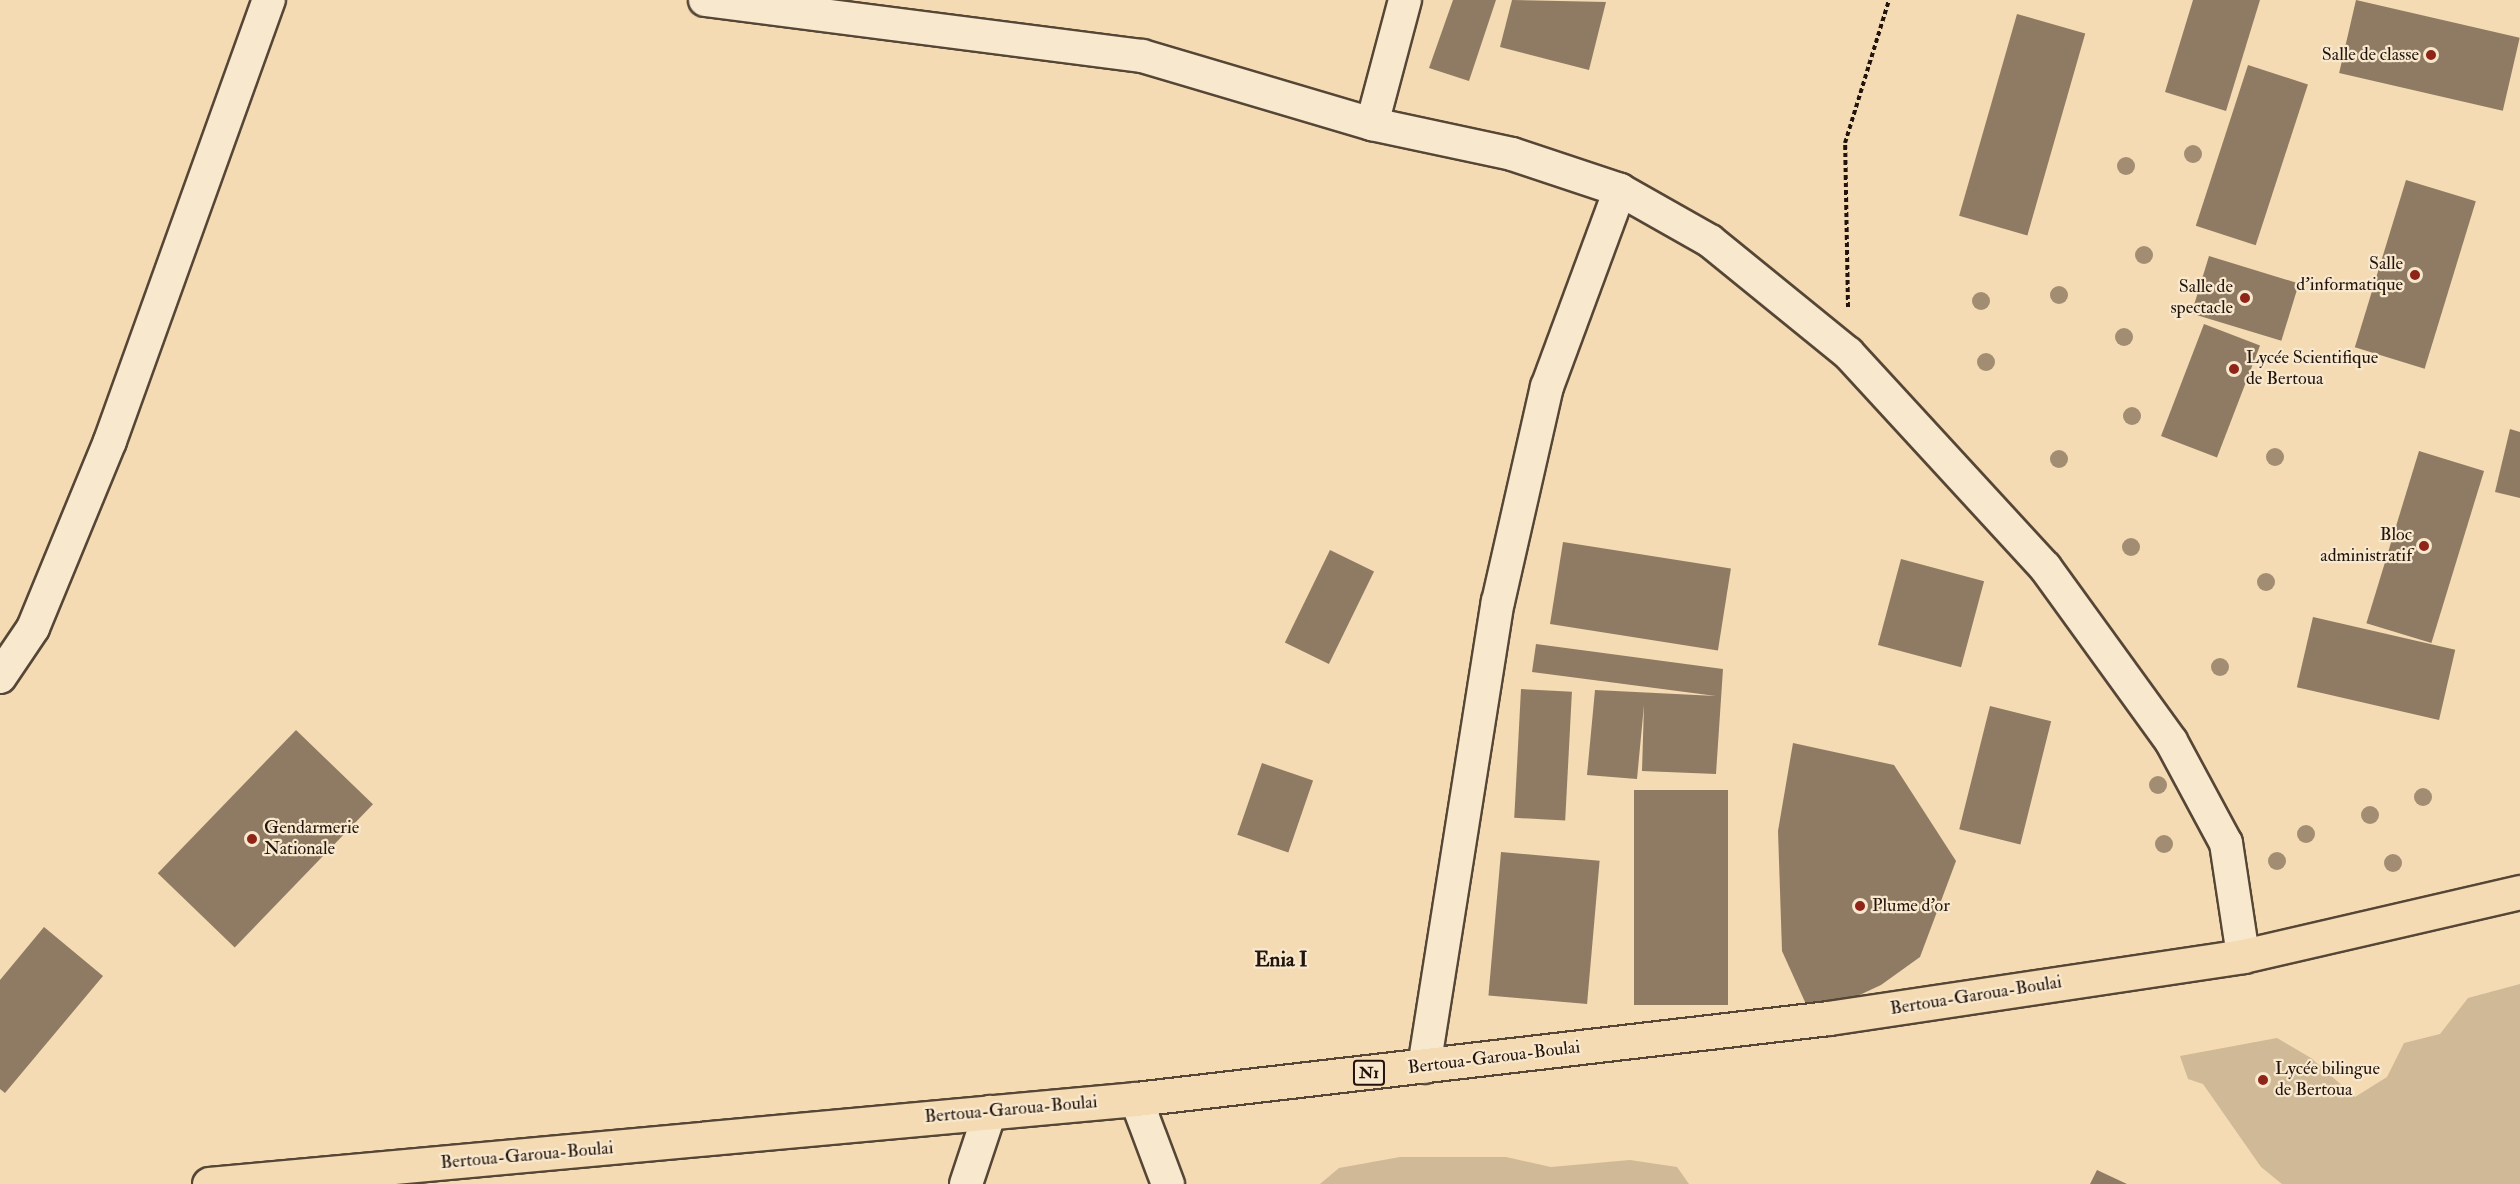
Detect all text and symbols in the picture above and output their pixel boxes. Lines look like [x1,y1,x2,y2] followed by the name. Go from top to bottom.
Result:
[2322,44,2419,66] place label: Salle de classe
[2424,48,2438,62] marker: Salle de classe
[2296,254,2403,296] place label: Salle d'informatique
[2408,268,2422,282] marker: Salle d'informatique
[2170,277,2233,320] place label: Salle de spectacle
[2238,291,2252,305] marker: Salle de spectacle
[2246,348,2378,391] place label: Lycée Scientifique de Bertoua
[2227,362,2241,376] marker: Lycée Scientifique de Bertoua
[2320,525,2412,568] place label: Bloc administratif
[2417,539,2431,553] marker: Bloc administratif
[264,818,359,860] place label: Gendarmerie Nationale
[245,832,259,846] marker: Gendarmerie Nationale
[1872,895,1950,917] place label: Plume d'or
[1853,899,1867,913] marker: Plume d'or
[1254,947,1308,973] district label: Enia I
[1889,972,2063,1020] street label: Bertoua-Garoua-Boulai
[1407,1037,1581,1079] street label: Bertoua-Garoua-Boulai
[2275,1059,2380,1102] place label: Lycée bilingue de Bertoua
[1352,1060,1386,1086] road number: N1
[2256,1073,2270,1087] marker: Lycée bilingue de Bertoua
[924,1092,1098,1128] street label: Bertoua-Garoua-Boulai
[440,1138,614,1174] street label: Bertoua-Garoua-Boulai

